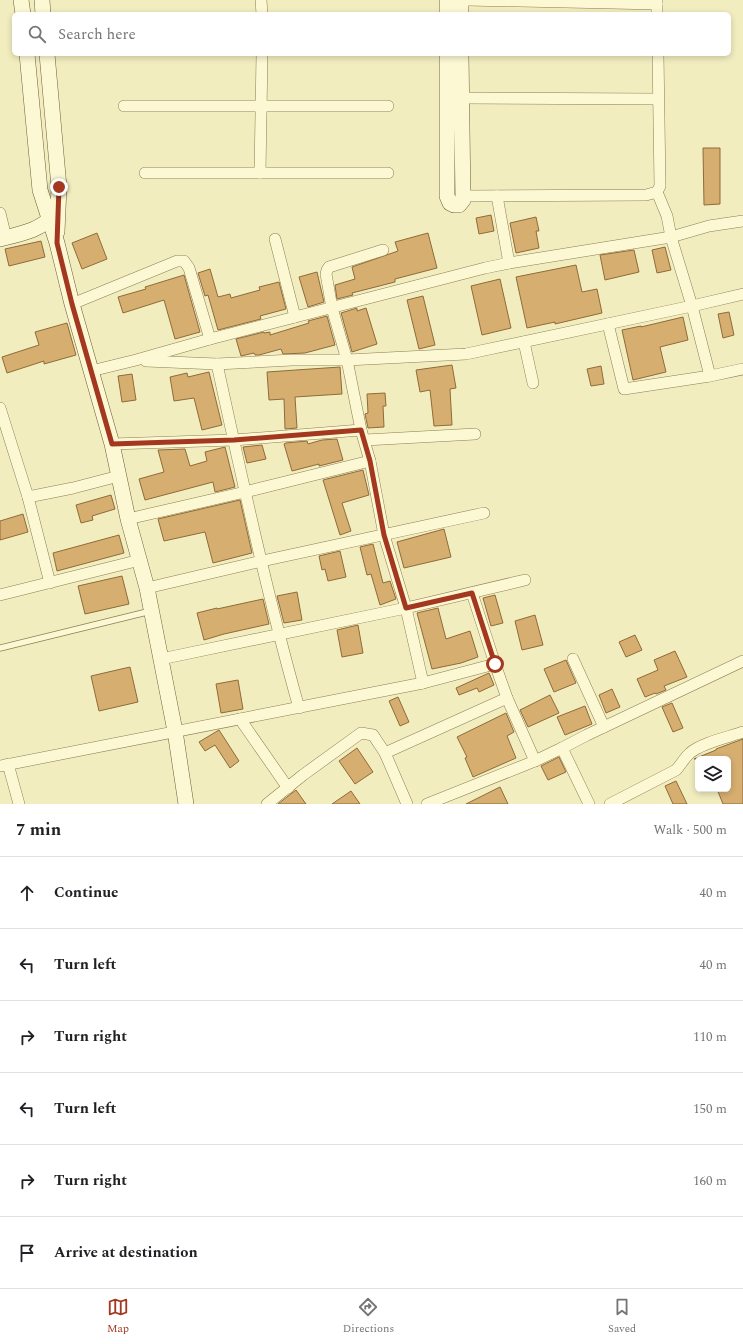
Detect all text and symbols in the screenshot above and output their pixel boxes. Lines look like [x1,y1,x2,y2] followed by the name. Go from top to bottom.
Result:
[12,12,731,56] search box
[26,23,48,45] icon: search
[58,23,136,46] text: Search here
[50,178,68,196] route end
[486,655,504,673] route start
[695,756,731,792] map controls
[695,756,731,792] button: layers
[16,817,61,843] text: 7 min
[653,820,727,840] text: Walk · 500 m
[54,881,119,904] text: Continue
[16,882,38,904] icon: ahead
[700,883,727,903] text: 40 m
[54,953,116,976] text: Turn left
[16,954,38,976] icon: left
[700,955,727,975] text: 40 m
[54,1025,127,1048] text: Turn right
[16,1026,38,1048] icon: right
[693,1027,727,1047] text: 110 m
[54,1097,116,1120] text: Turn left
[16,1098,38,1120] icon: left
[693,1099,727,1119] text: 150 m
[54,1169,127,1192] text: Turn right
[16,1170,38,1192] icon: right
[693,1171,727,1191] text: 160 m
[54,1241,198,1264] text: Arrive at destination
[16,1242,38,1264] icon: arrive
[107,1296,129,1337] tab: Map
[343,1296,394,1337] tab: Directions
[608,1296,636,1337] tab: Saved

